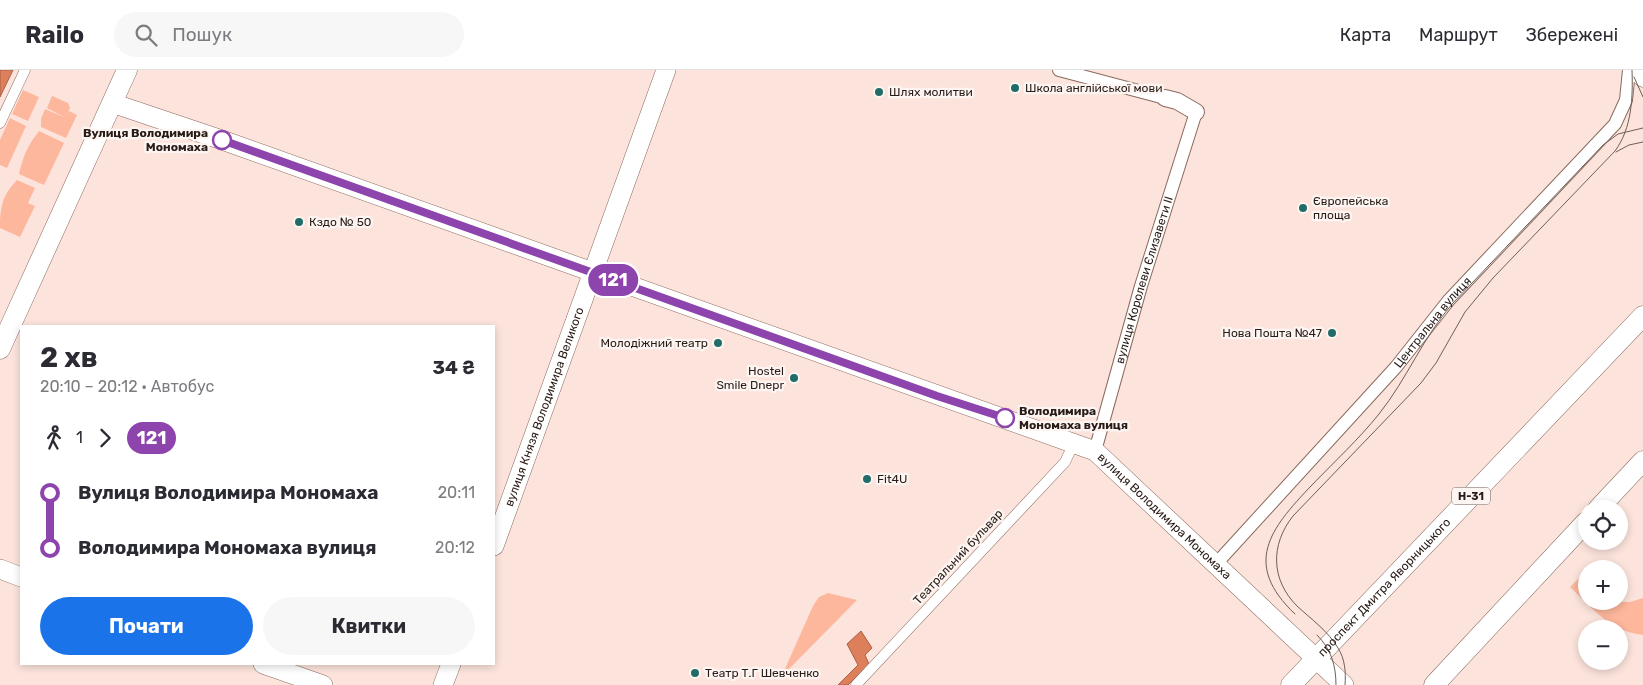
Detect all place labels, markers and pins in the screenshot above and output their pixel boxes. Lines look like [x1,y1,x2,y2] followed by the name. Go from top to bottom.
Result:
[1025,81,1163,95] place label: Школа англійської мови
[1009,82,1021,94] marker: Школа англійської мови
[889,85,973,99] place label: Шлях молитви
[873,86,885,98] marker: Шлях молитви
[83,126,208,154] place label: Вулиця Володимира Мономаха
[212,130,232,150] marker: Вулиця Володимира Мономаха
[1313,194,1388,222] place label: Європейська площа
[1297,202,1309,214] marker: Європейська площа
[309,215,371,229] place label: Кздо № 50
[293,216,305,228] marker: Кздо № 50
[1222,326,1322,340] place label: Нова Пошта №47
[1326,327,1338,339] marker: Нова Пошта №47
[601,336,708,350] place label: Молодіжний театр
[712,337,724,349] marker: Молодіжний театр
[716,364,784,392] place label: Hostel Smile Dnepr
[788,372,800,384] marker: Hostel Smile Dnepr
[1019,404,1128,432] place label: Володимира Мономаха вулиця
[995,408,1015,428] marker: Володимира Мономаха вулиця
[877,472,907,486] place label: Fit4U
[861,473,873,485] marker: Fit4U
[705,666,819,680] place label: Театр Т.Г Шевченко
[689,667,701,679] marker: Театр Т.Г Шевченко

